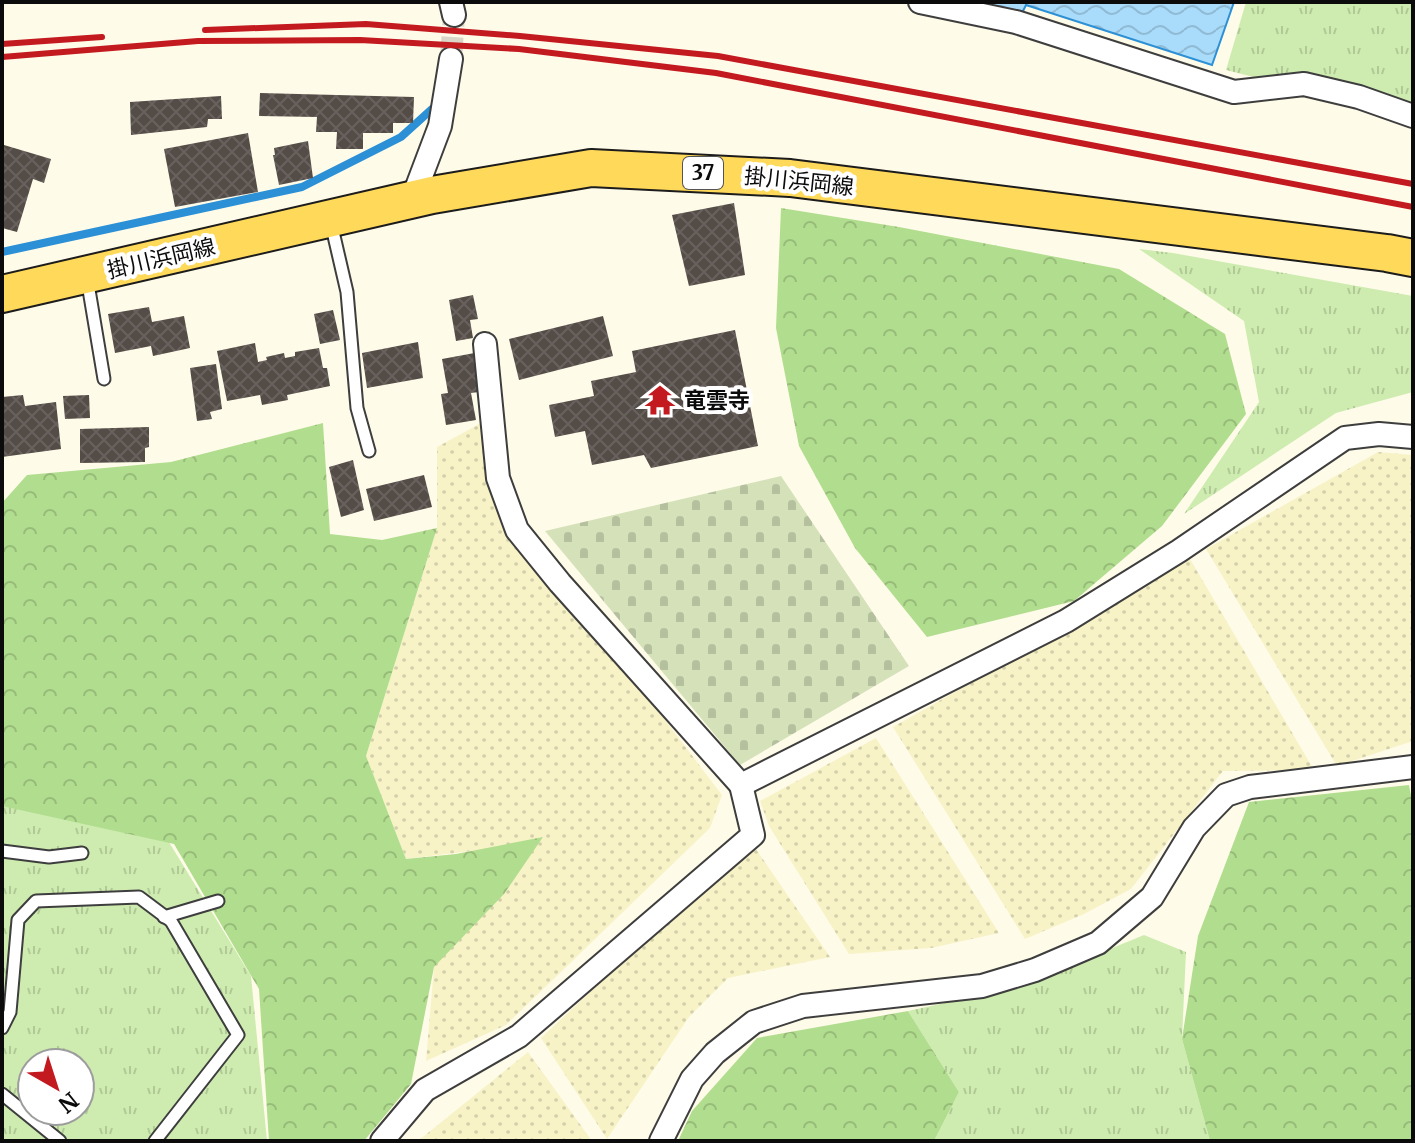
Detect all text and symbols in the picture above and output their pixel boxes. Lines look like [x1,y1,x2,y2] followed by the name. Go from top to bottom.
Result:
[683,157,723,189] road number: 37
[743,161,855,201] street label: 掛川浜岡線
[104,232,218,284] street label: 掛川浜岡線
[643,383,677,417] temple icon: 竜雲寺
[684,386,750,414] place label: 竜雲寺
[16,1047,96,1127] north arrow
[53,1086,84,1119] text: N

